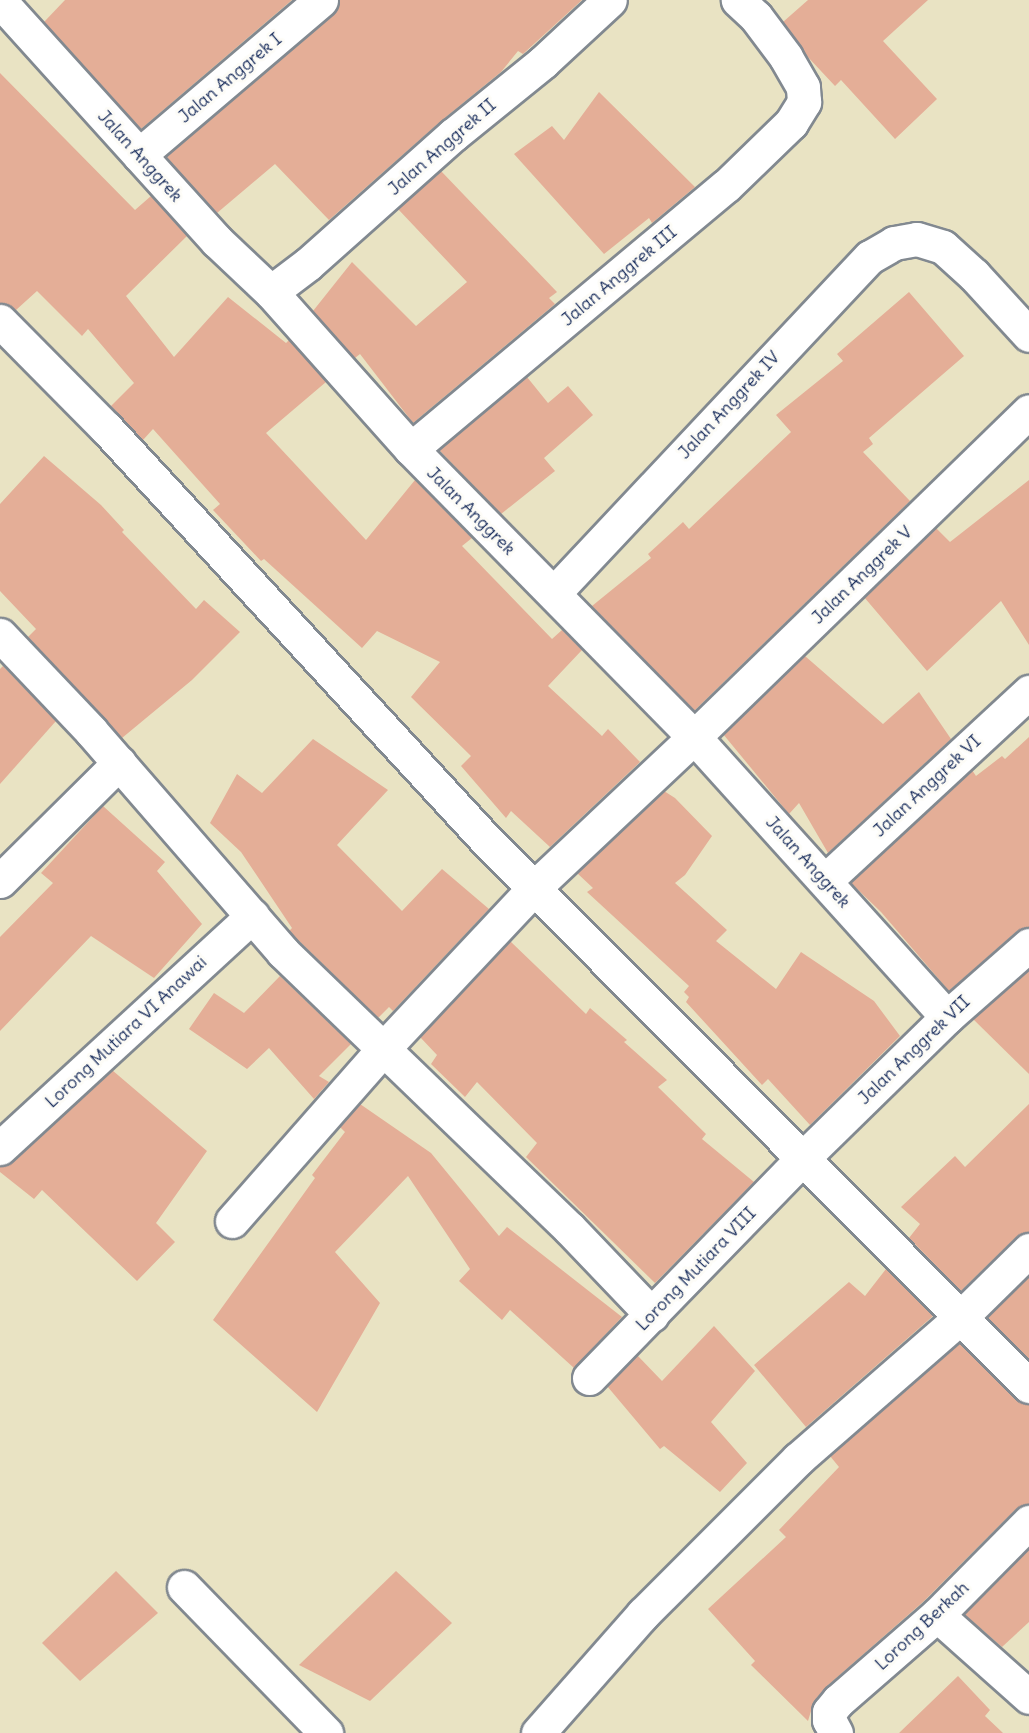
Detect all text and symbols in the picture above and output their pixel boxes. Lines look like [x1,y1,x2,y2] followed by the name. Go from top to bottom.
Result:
[174,28,286,128] street label: Jalan Anggrek I
[384,94,500,200] street label: Jalan Anggrek II
[93,106,187,206] street label: Jalan Anggrek
[557,221,681,331] street label: Jalan Anggrek III
[674,347,784,463] street label: Jalan Anggrek IV
[422,462,520,560] street label: Jalan Anggrek
[807,521,917,629] street label: Jalan Anggrek V
[869,731,985,841] street label: Jalan Anggrek VI
[761,812,855,912] street label: Jalan Anggrek
[41,951,211,1113] street label: Lorong Mutiara VI Anawai
[853,991,975,1109] street label: Jalan Anggrek VII
[631,1203,761,1335] street label: Lorong Mutiara VIII
[871,1577,973,1675] street label: Lorong Berkah

